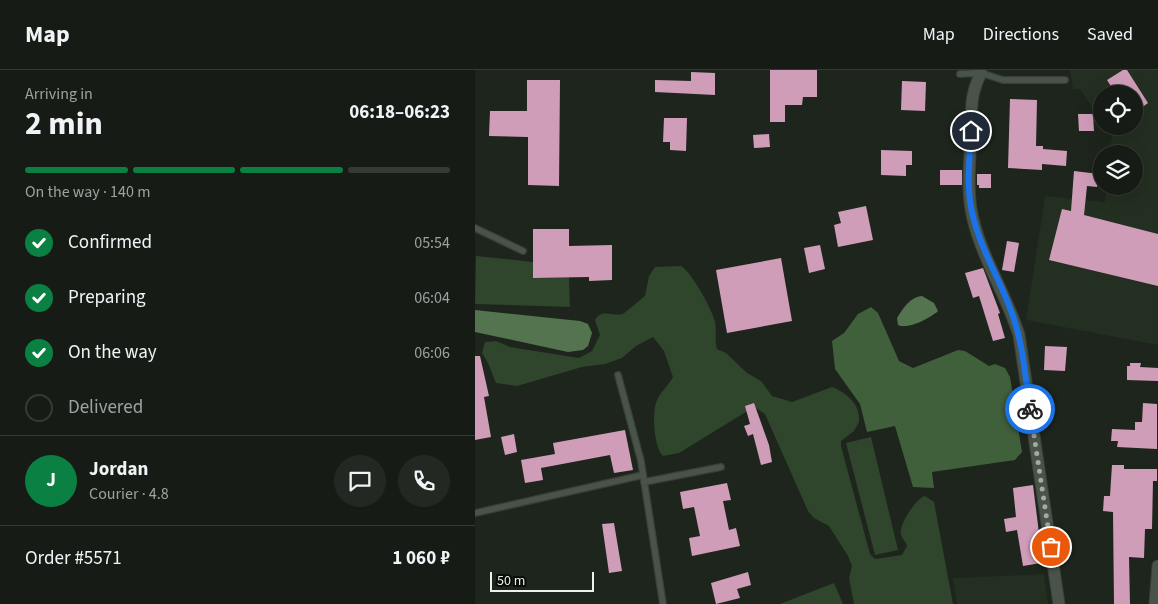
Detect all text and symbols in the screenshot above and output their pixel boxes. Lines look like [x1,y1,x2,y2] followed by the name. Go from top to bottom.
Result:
[25,17,70,52] text: Map
[923,22,955,47] text: Map
[983,22,1059,47] text: Directions
[1087,22,1133,47] text: Saved
[25,83,93,105] text: Arriving in
[1093,85,1143,195] map controls
[1093,85,1143,135] button: locate
[349,99,450,126] text: 06:18–06:23
[25,101,103,147] text: 2 min
[950,110,992,152] pin
[957,117,985,145] icon: home
[1093,145,1143,195] button: layers
[25,181,150,203] text: On the way · 140 m
[25,229,53,257] icon: check
[68,229,152,256] text: Confirmed
[414,232,450,254] text: 05:54
[25,284,53,312] icon: check
[68,284,146,311] text: Preparing
[414,287,450,309] text: 06:04
[25,339,53,367] icon: check
[68,339,157,366] text: On the way
[414,342,450,364] text: 06:06
[1005,384,1055,434] courier
[68,394,143,421] text: Delivered
[1016,395,1044,423] icon: bike
[334,455,386,507] button: chat
[398,455,450,507] button: phone
[89,456,148,483] text: Jordan
[46,467,56,494] text: J
[89,483,169,505] text: Courier · 4.8
[1030,526,1072,568] pin
[1037,533,1065,561] icon: bag
[25,545,122,572] text: Order #5571
[392,545,450,572] text: 1 060 ₽
[490,569,594,592] scale bar
[497,571,525,591] text: 50 m

